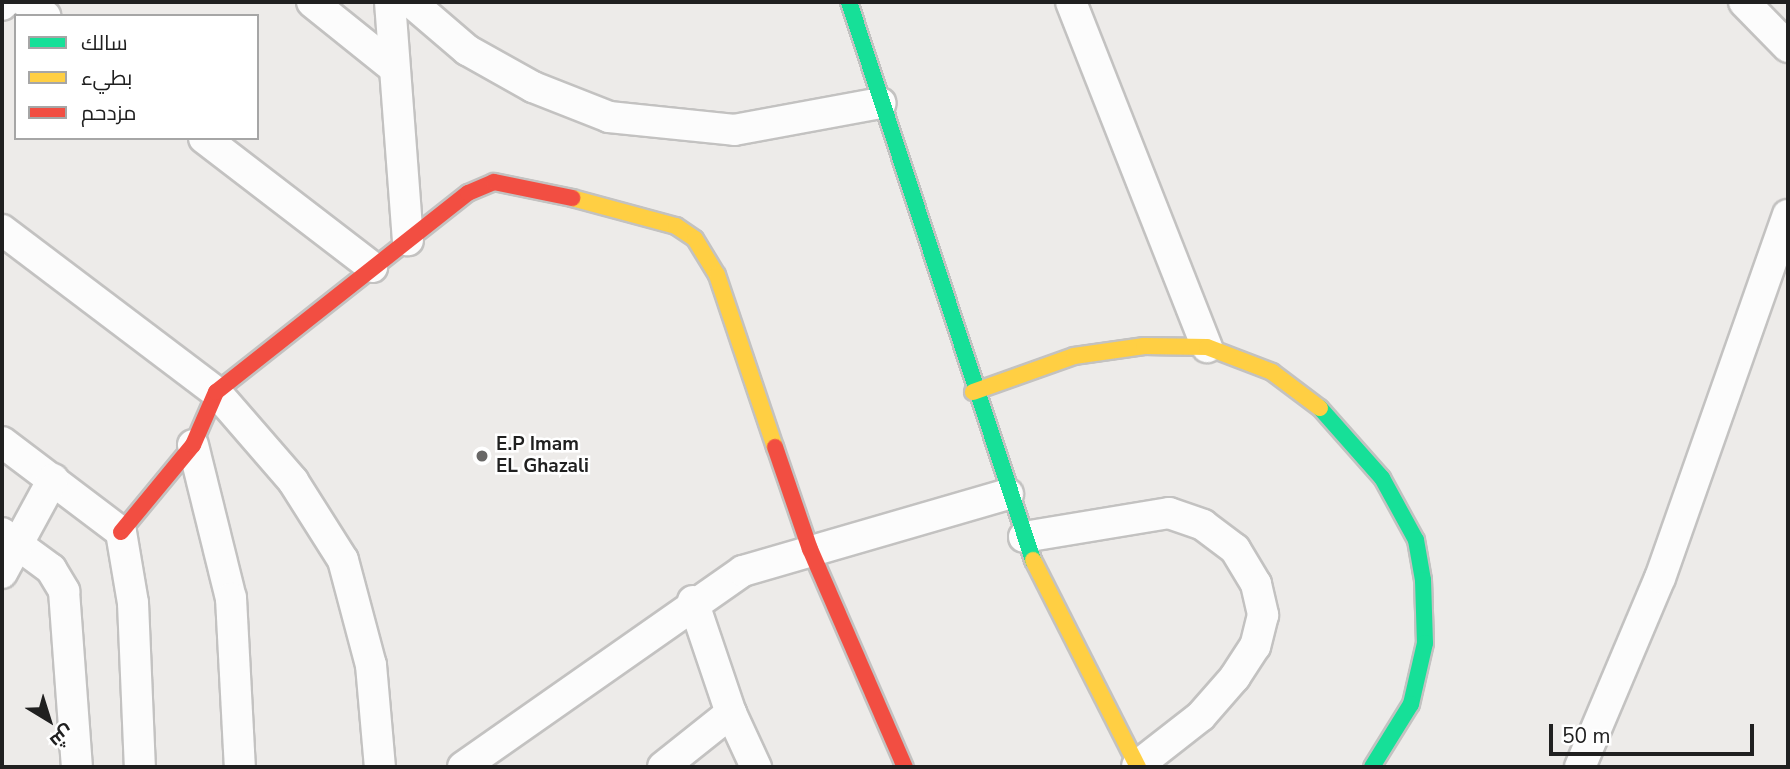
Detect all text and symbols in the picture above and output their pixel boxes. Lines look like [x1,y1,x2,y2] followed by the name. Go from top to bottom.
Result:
[14,14,259,140] legend
[81,29,128,57] text: سالك
[81,64,132,92] text: بطيء
[81,99,136,127] text: مزدحم
[496,434,589,478] place label: E.P Imam EL Ghazali
[474,448,490,464] marker: E.P Imam EL Ghazali
[14,685,84,755] north arrow
[1552,710,1757,754] scale bar
[44,719,80,754] text: ش
[1562,722,1611,750] text: 50 m

